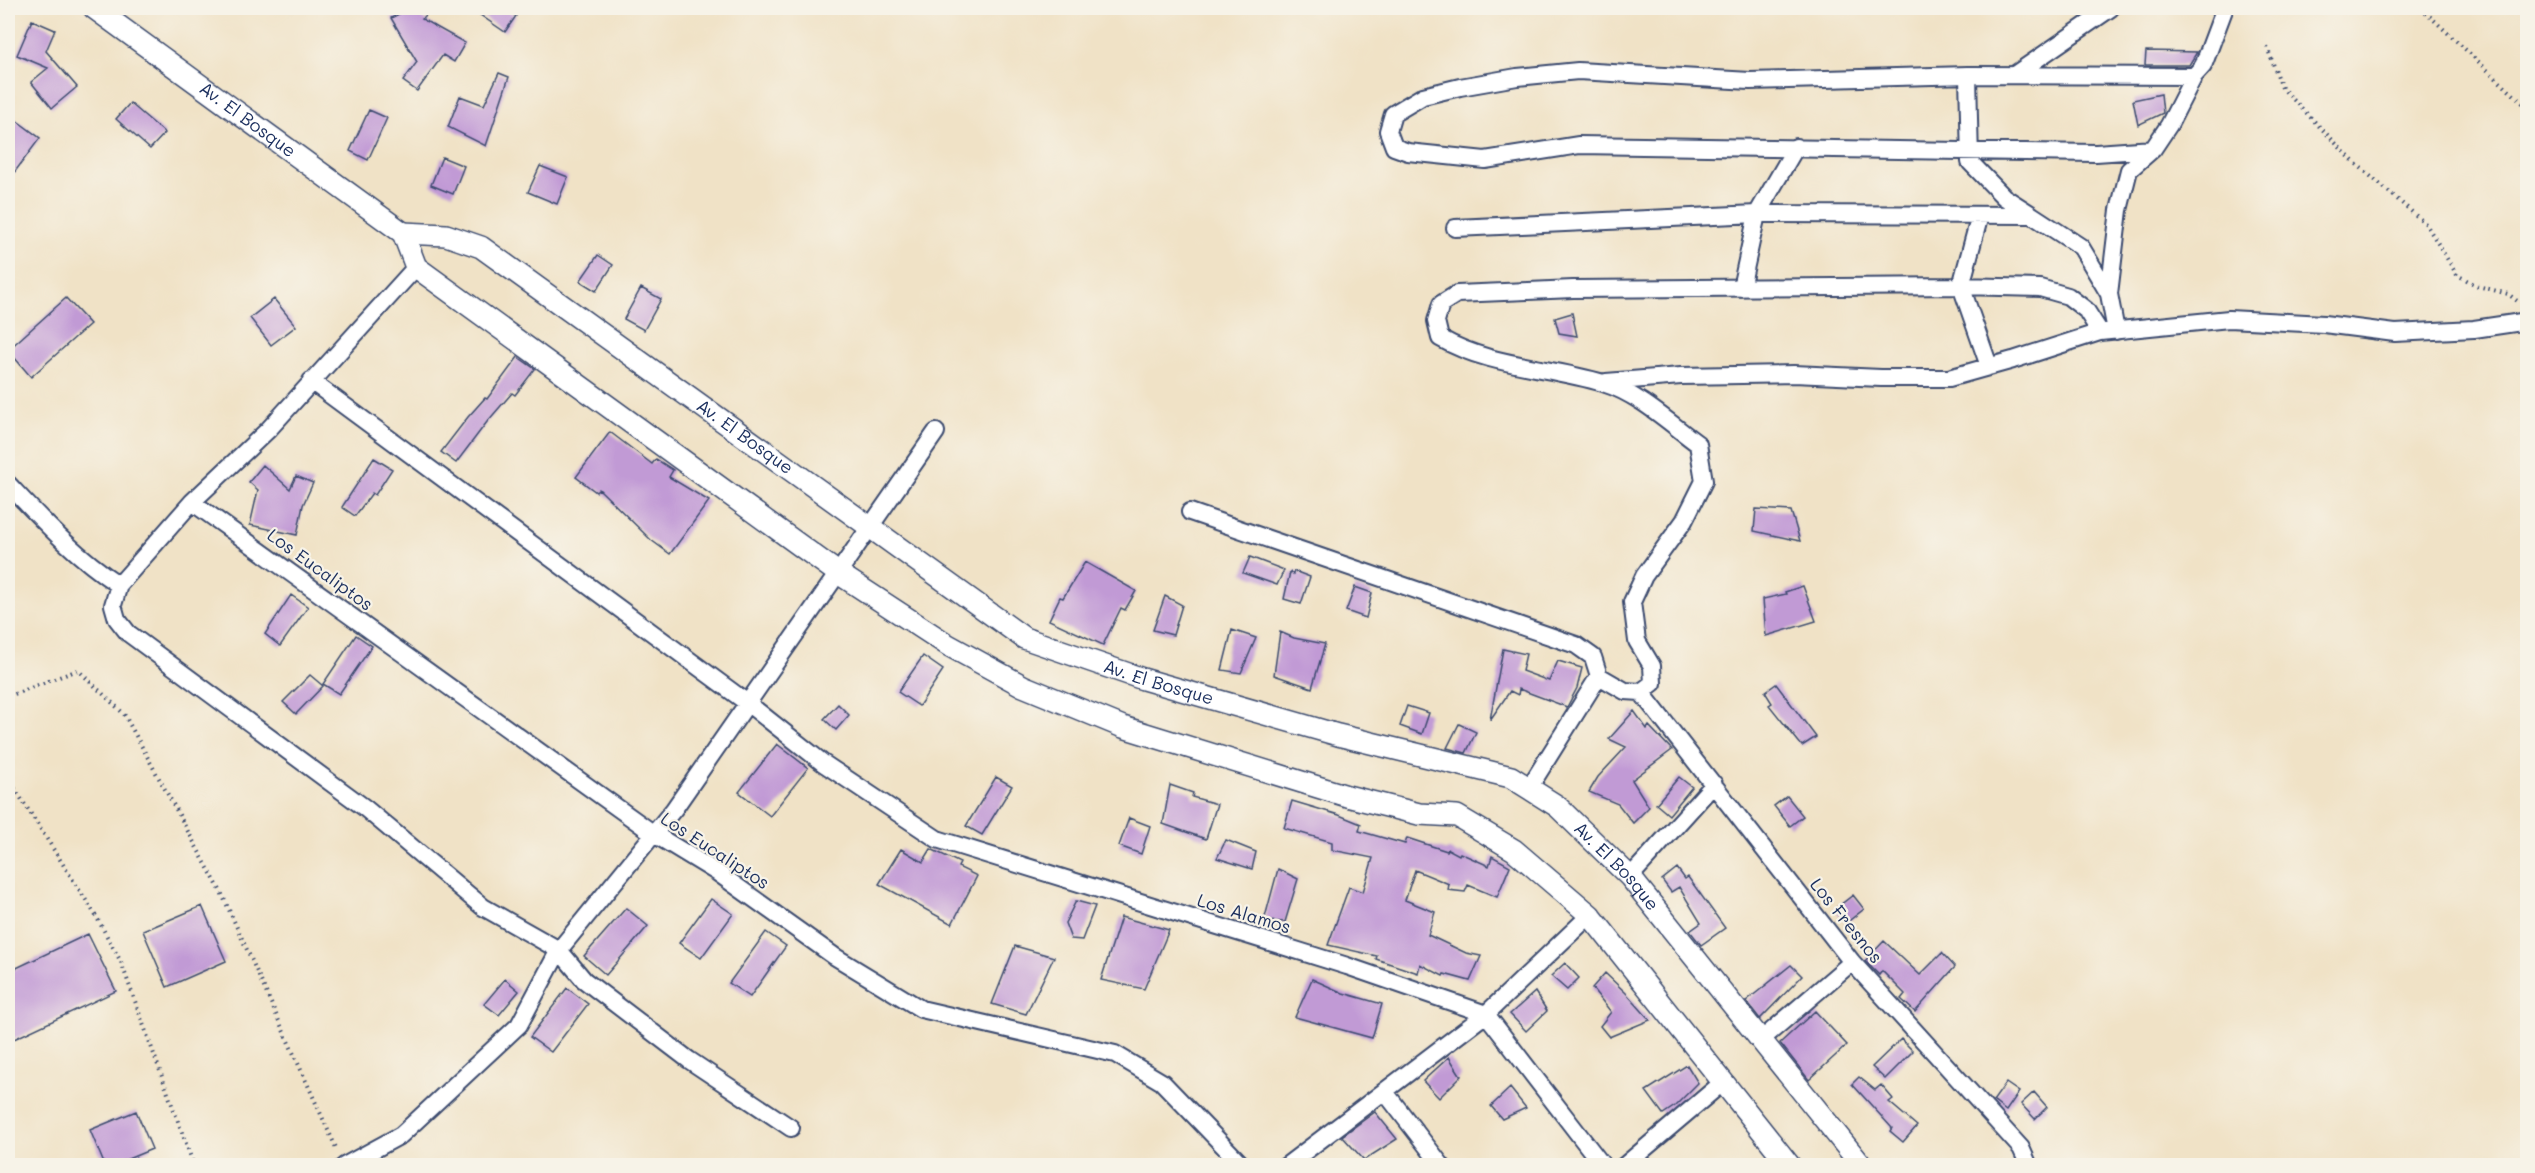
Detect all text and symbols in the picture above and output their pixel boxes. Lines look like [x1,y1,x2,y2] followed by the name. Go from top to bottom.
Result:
[195,76,301,162] street label: Av. El Bosque
[692,393,799,479] street label: Av. El Bosque
[263,523,378,616] street label: Los Eucaliptos
[1101,653,1217,710] street label: Av. El Bosque
[657,806,775,894] street label: Los Eucaliptos
[1569,816,1665,915] street label: Av. El Bosque
[1805,873,1889,968] street label: Los Fresnos
[1195,887,1294,939] street label: Los Alamos

